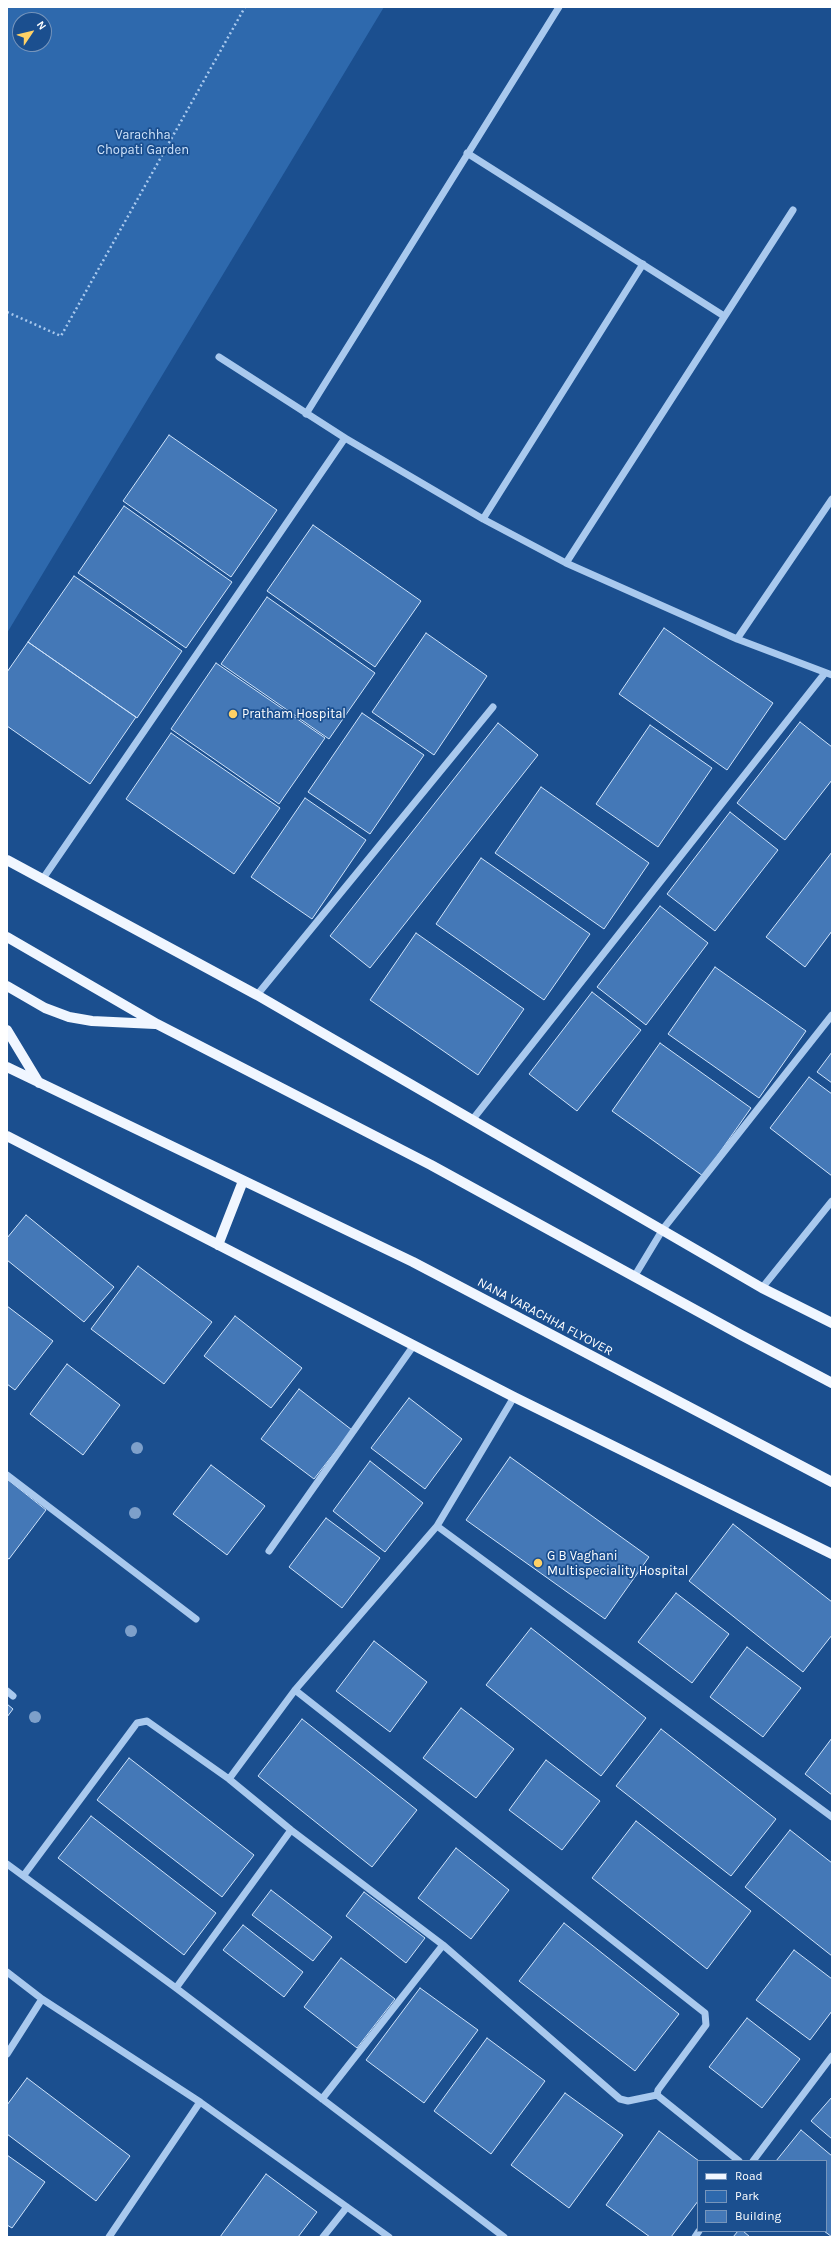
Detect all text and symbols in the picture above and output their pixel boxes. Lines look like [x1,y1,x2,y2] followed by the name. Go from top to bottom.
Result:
[12,12,52,52] north arrow
[34,18,49,32] text: N
[97,127,189,158] park label: Varachha Chopati Garden
[242,706,346,722] place label: Pratham Hospital
[227,708,239,720] marker: Pratham Hospital
[475,1275,615,1359] street label: NANA VARACHHA FLYOVER
[547,1548,688,1579] place label: G B Vaghani Multispeciality Hospital
[532,1557,544,1569] marker: G B Vaghani Multispeciality Hospital
[697,2160,827,2232] legend
[735,2169,763,2183] text: Road
[735,2189,759,2203] text: Park
[735,2209,781,2223] text: Building

